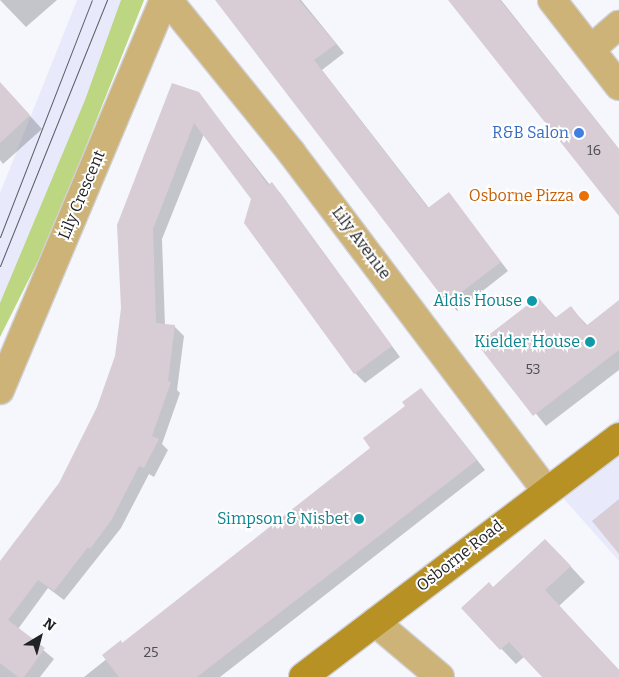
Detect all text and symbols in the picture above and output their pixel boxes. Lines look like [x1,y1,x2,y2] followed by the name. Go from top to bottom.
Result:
[492,123,569,143] place label: R&B Salon
[573,127,585,139] marker: R&B Salon
[587,143,601,159] house number: 16
[55,148,109,242] street label: Lily Crescent
[469,186,574,206] place label: Osborne Pizza
[578,190,590,202] marker: Osborne Pizza
[328,203,394,283] street label: Lily Avenue
[433,291,522,311] place label: Aldis House
[526,295,538,307] marker: Aldis House
[474,332,580,352] place label: Kielder House
[584,336,596,348] marker: Kielder House
[525,362,541,378] house number: 53
[217,509,349,529] place label: Simpson & Nisbet
[353,513,365,525] marker: Simpson & Nisbet
[413,516,507,596] street label: Osborne Road
[15,612,65,662] north arrow
[40,615,59,635] text: N
[143,645,159,661] house number: 25

